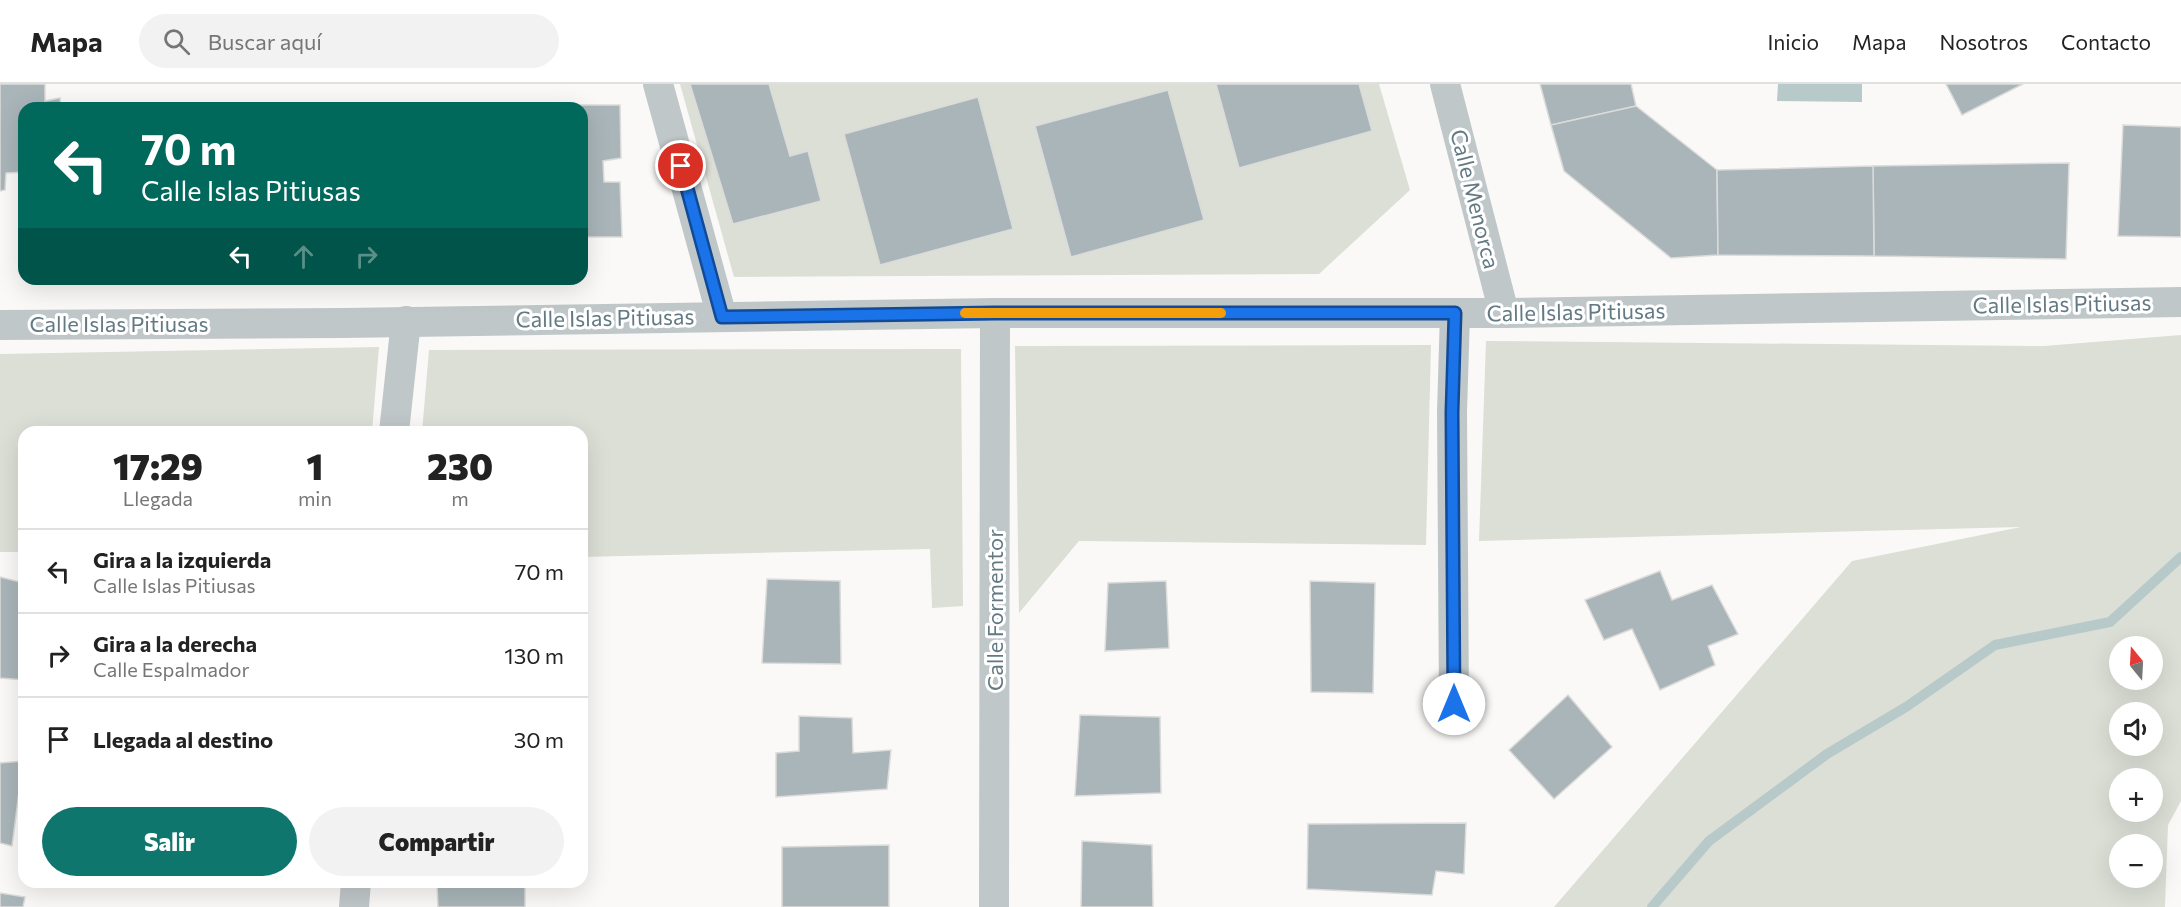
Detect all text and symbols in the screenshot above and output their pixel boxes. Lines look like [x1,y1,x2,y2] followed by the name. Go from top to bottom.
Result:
[139,14,559,68] search box
[30,24,103,58] text: Mapa
[160,25,193,58] icon: search
[208,28,322,55] text: Buscar aquí
[1767,29,1819,54] text: Inicio
[1852,29,1906,54] text: Mapa
[1939,29,2028,54] text: Nosotros
[2061,29,2151,54] text: Contacto
[141,122,236,174] text: 70 m
[42,126,120,204] icon: left
[1445,126,1506,271] street label: Calle Menorca
[655,140,706,191] pin
[664,149,697,182] icon: arrive
[141,174,361,207] text: Calle Islas Pitiusas
[224,240,257,273] icon: left
[287,240,320,273] icon: ahead
[350,240,383,273] icon: right
[1972,288,2152,319] street label: Calle Islas Pitiusas
[1486,296,1666,327] street label: Calle Islas Pitiusas
[515,302,695,333] street label: Calle Islas Pitiusas
[30,310,209,337] street label: Calle Islas Pitiusas
[113,443,203,487] text: 17:29
[307,443,323,487] text: 1
[427,443,493,487] text: 230
[123,486,193,510] text: Llegada
[298,486,332,510] text: min
[451,486,469,510] text: m
[981,529,1008,691] street label: Calle Formentor
[93,546,271,573] text: Gira a la izquierda
[42,555,75,588] icon: left
[515,558,564,585] text: 70 m
[93,573,256,597] text: Calle Islas Pitiusas
[93,630,257,657] text: Gira a la derecha
[2109,636,2163,690] north arrow
[2109,636,2163,888] map controls
[42,639,75,672] icon: right
[504,642,564,669] text: 130 m
[93,657,249,681] text: Calle Espalmador
[1422,672,1486,736] position arrow
[2109,702,2163,756] button: sound
[42,723,75,756] icon: arrive
[93,726,273,753] text: Llegada al destino
[514,726,564,753] text: 30 m
[2109,768,2163,822] button: +
[42,807,297,876] button: Salir
[309,807,564,876] button: Compartir
[2109,834,2163,888] button: −

